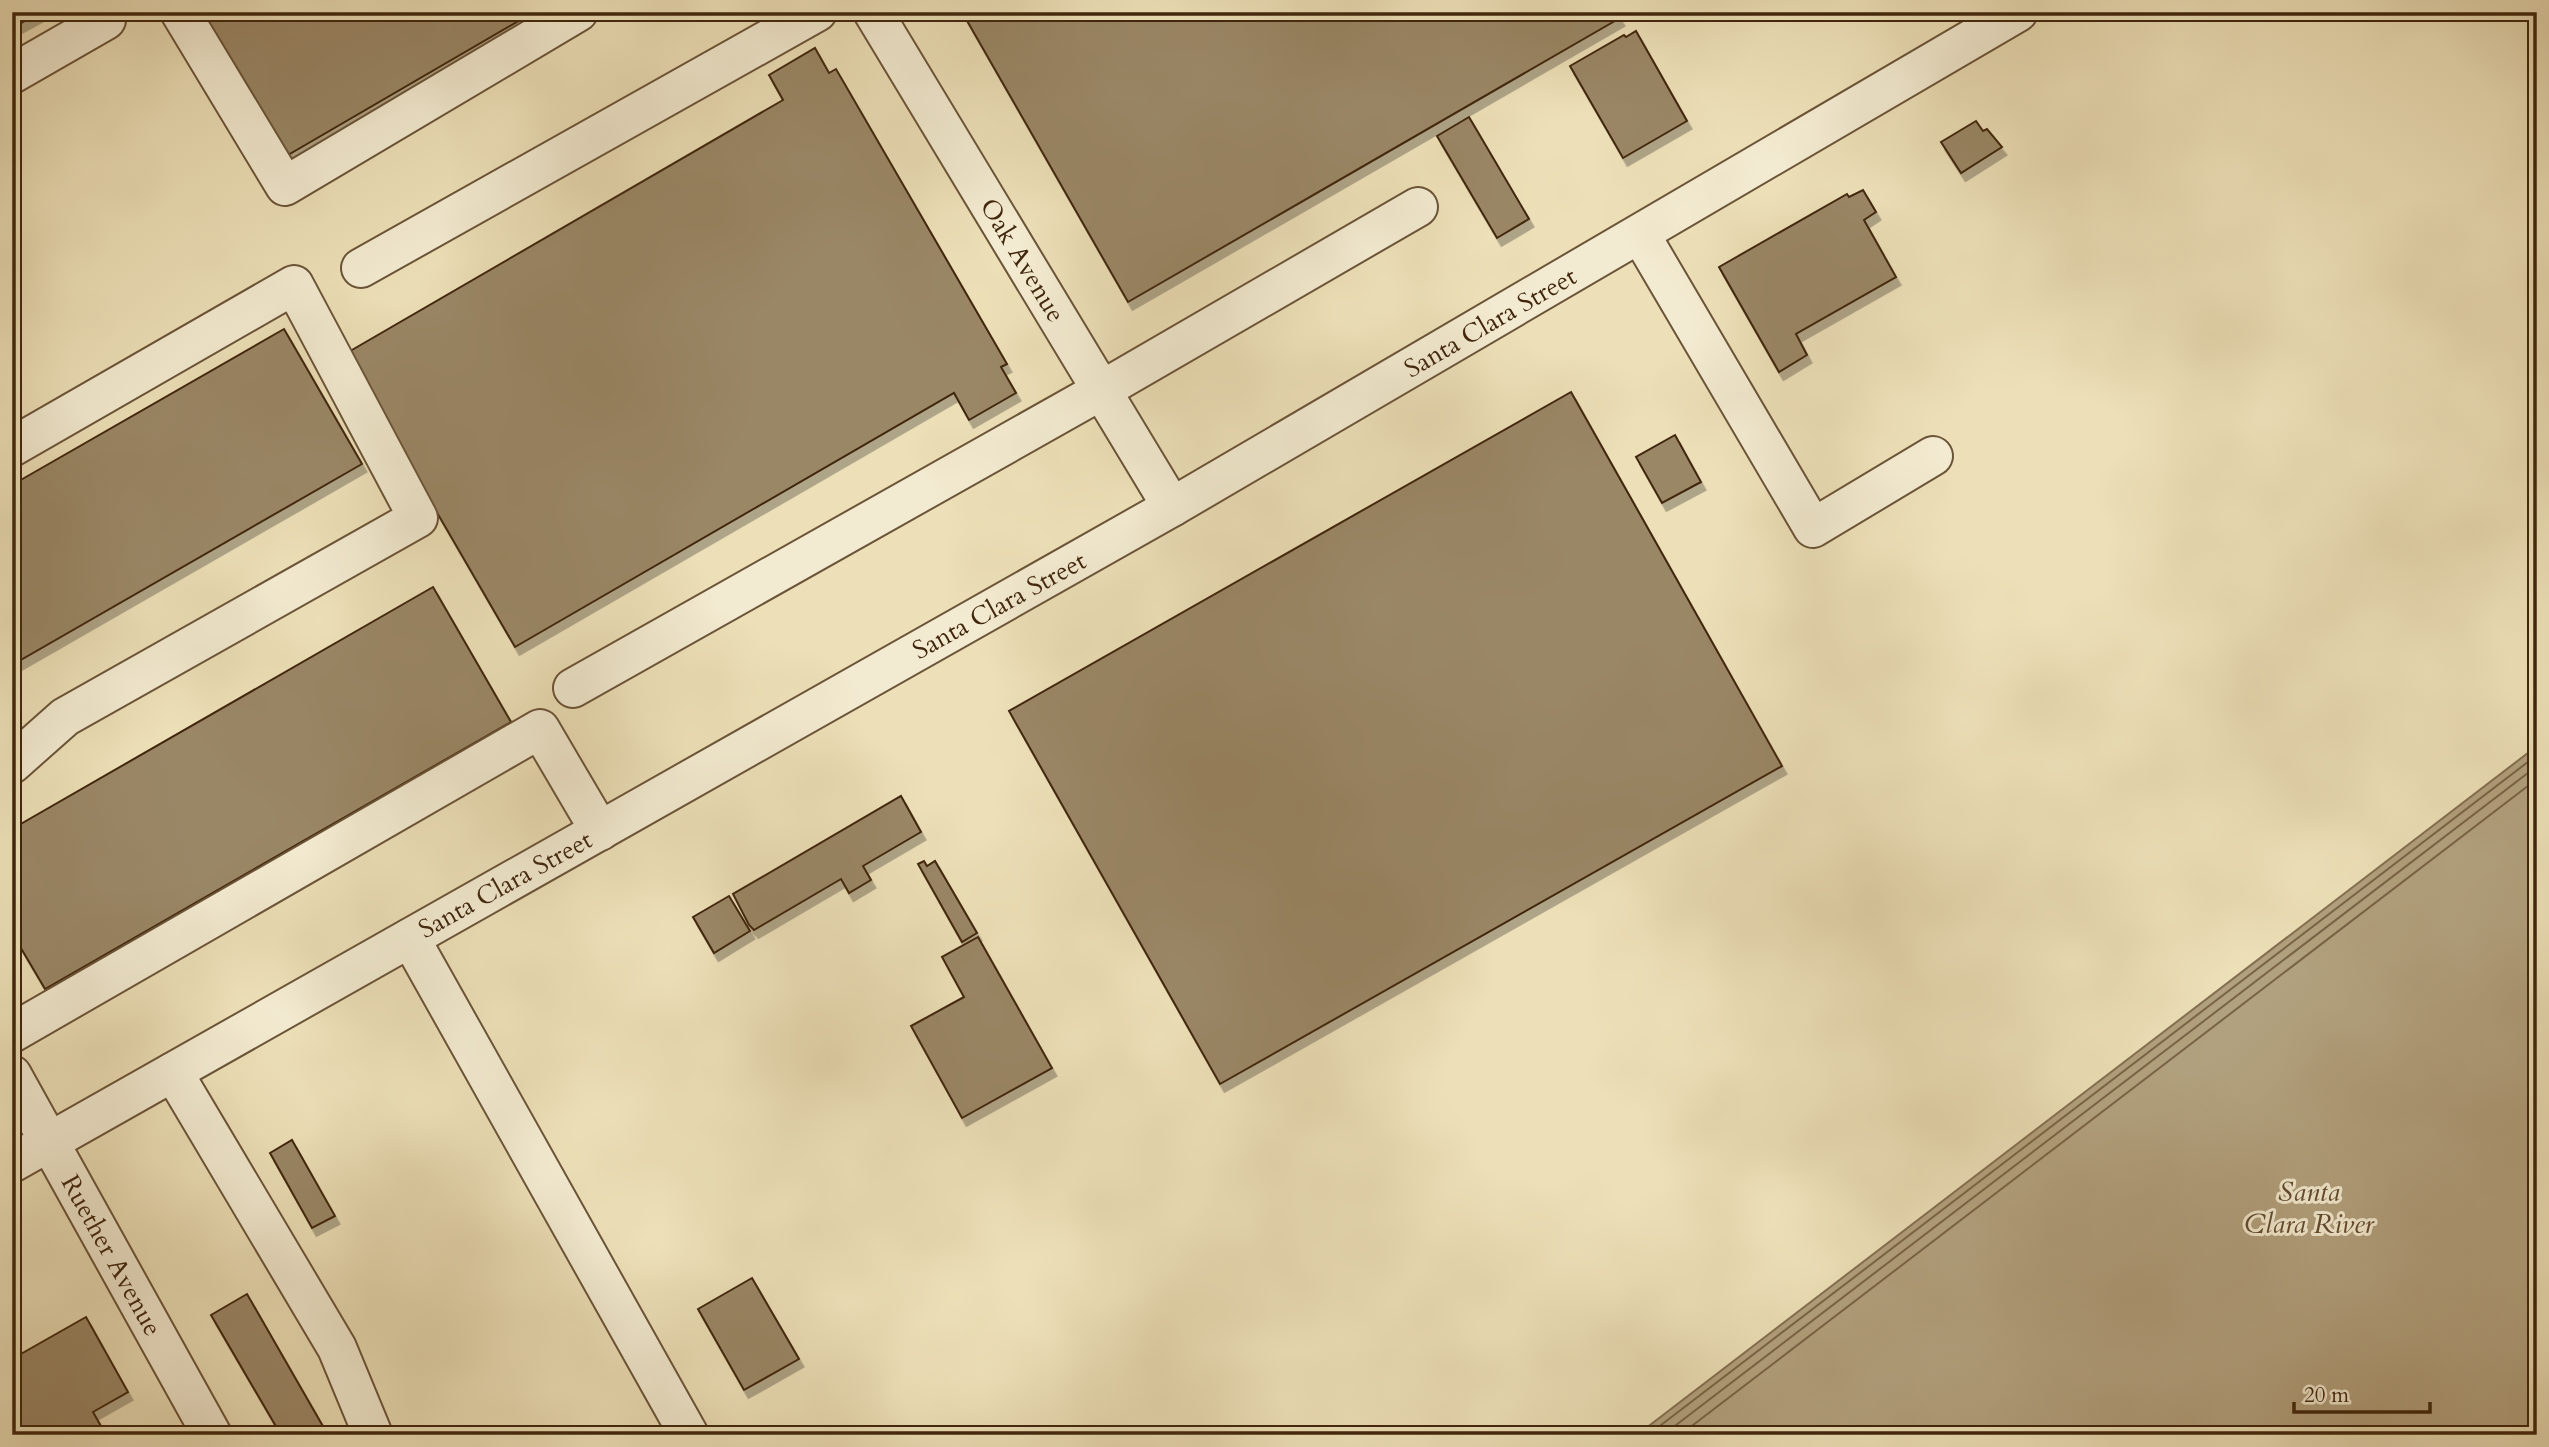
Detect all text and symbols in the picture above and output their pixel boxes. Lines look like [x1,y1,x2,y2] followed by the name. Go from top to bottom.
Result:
[972,192,1073,329] street label: Oak Avenue
[1398,259,1583,386] street label: Santa Clara Street
[906,543,1092,668] street label: Santa Clara Street
[412,822,598,947] street label: Santa Clara Street
[53,1168,170,1342] street label: Ruether Avenue
[2244,1173,2375,1243] water label: Santa Clara River
[2294,1370,2430,1414] scale bar
[2304,1381,2349,1410] text: 20 m

